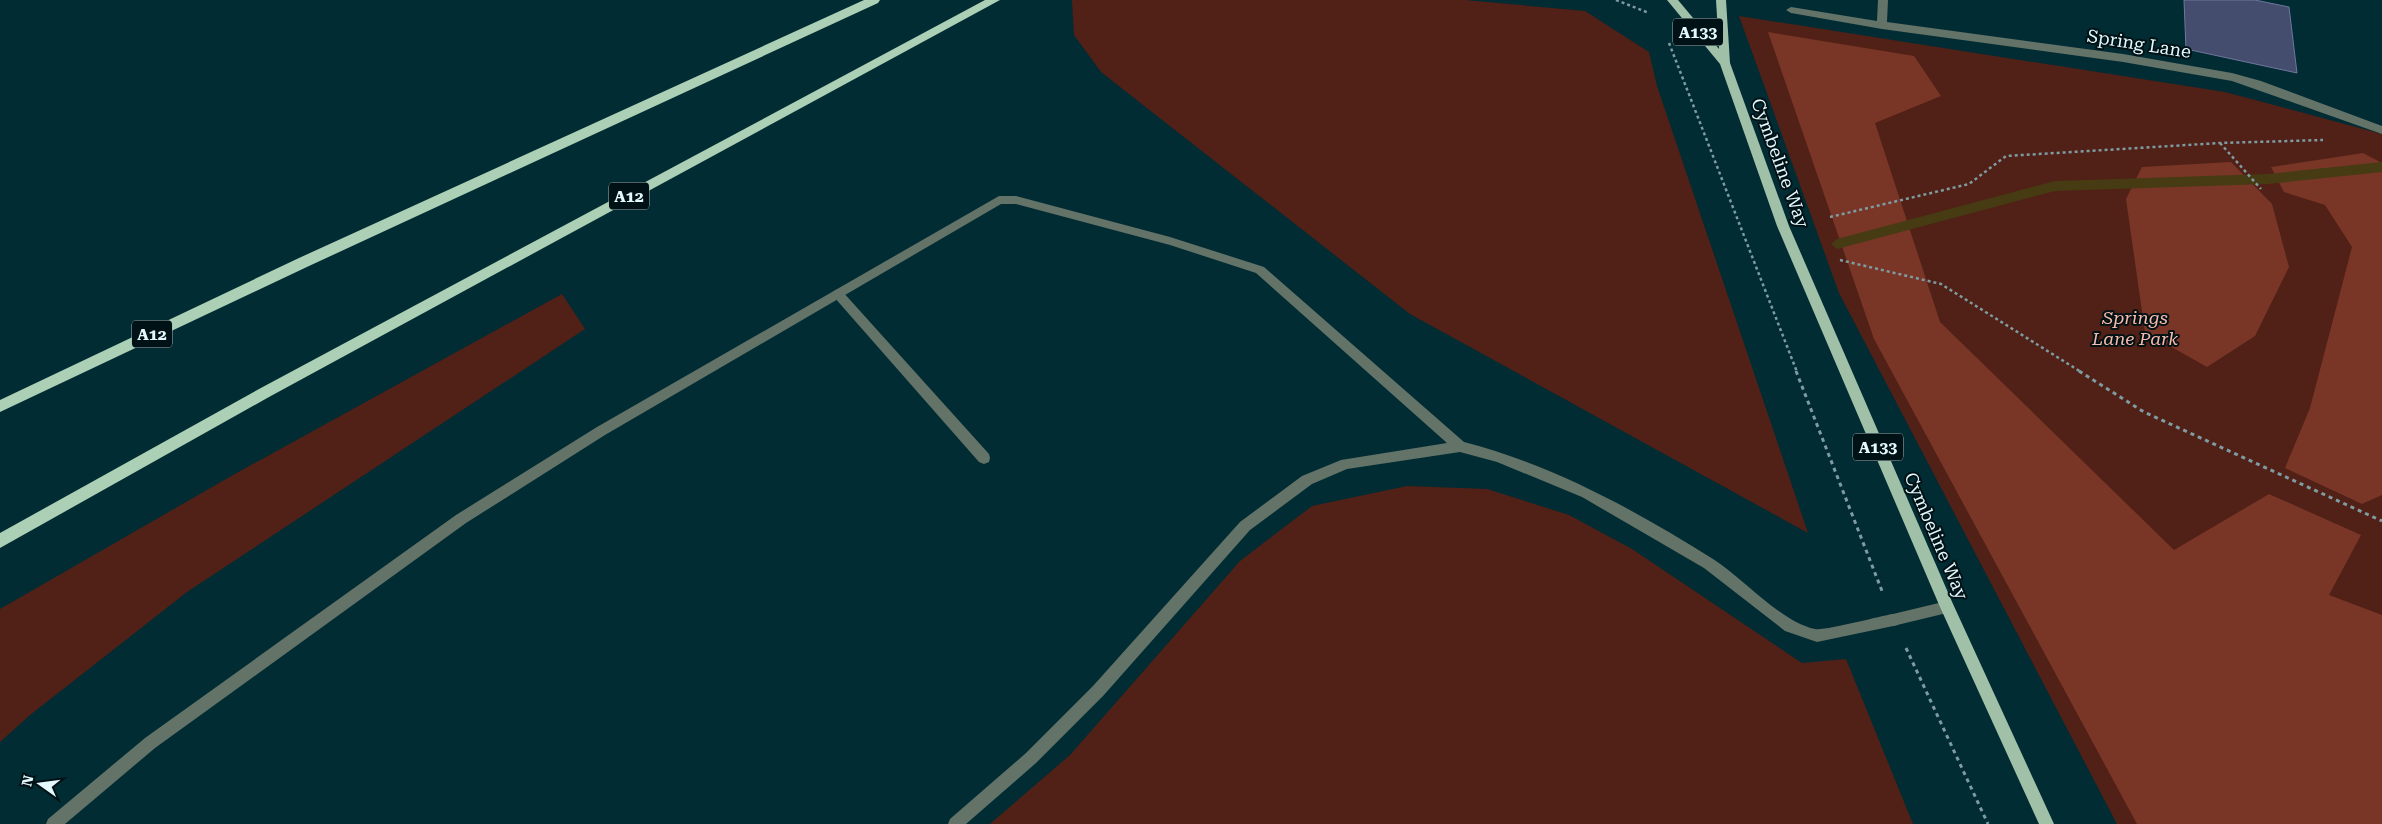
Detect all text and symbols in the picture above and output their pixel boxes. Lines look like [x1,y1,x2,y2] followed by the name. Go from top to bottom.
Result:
[1673,18,1723,46] road number: A133
[2086,25,2193,62] street label: Spring Lane
[1747,95,1814,231] street label: Cymbeline Way
[609,182,649,210] road number: A12
[2091,307,2178,349] park label: Springs Lane Park
[132,320,172,348] road number: A12
[1853,434,1903,461] road number: A133
[1900,469,1973,603] street label: Cymbeline Way
[15,759,65,809] north arrow
[18,773,37,788] text: N

